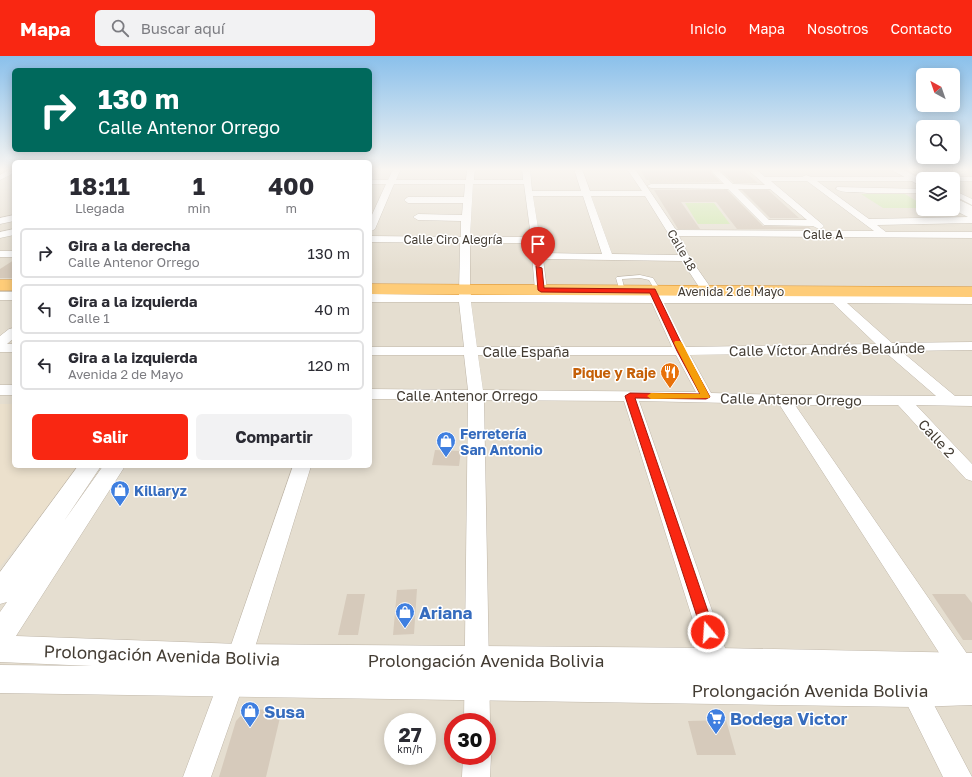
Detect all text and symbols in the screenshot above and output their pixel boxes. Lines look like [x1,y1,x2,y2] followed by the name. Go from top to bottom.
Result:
[95,10,375,46] search box
[20,17,71,40] text: Mapa
[109,17,131,39] icon: search
[141,19,225,37] text: Buscar aquí
[690,20,726,37] text: Inicio
[748,20,785,37] text: Mapa
[807,20,868,37] text: Nosotros
[890,20,952,37] text: Contacto
[916,68,960,112] north arrow
[916,68,960,216] map controls
[98,82,179,115] text: 130 m
[32,84,84,136] icon: right
[98,116,280,138] text: Calle Antenor Orrego
[916,120,960,164] button: search
[70,171,130,200] text: 18:11
[193,171,205,200] text: 1
[268,171,314,200] text: 400
[916,172,960,216] button: layers
[75,200,125,216] text: Llegada
[187,200,210,216] text: min
[285,200,297,216] text: m
[521,227,555,268] pin
[664,227,700,273] street label: Calle 18
[803,227,843,242] street label: Calle A
[403,232,503,247] street label: Calle Ciro Alegría
[527,233,549,255] icon: arrive
[68,236,190,254] text: Gira a la derecha
[34,242,56,264] icon: right
[308,244,350,262] text: 130 m
[68,254,200,270] text: Calle Antenor Orrego
[678,284,784,299] street label: Avenida 2 de Mayo
[68,292,198,310] text: Gira a la izquierda
[34,298,56,320] icon: left
[315,300,350,318] text: 40 m
[68,310,109,326] text: Calle 1
[729,339,925,359] street label: Calle Víctor Andrés Belaúnde
[483,343,569,360] street label: Calle España
[68,348,198,366] text: Gira a la izquierda
[34,354,56,376] icon: left
[308,356,350,374] text: 120 m
[659,361,681,389] restaurant icon: Pique y Raje
[572,364,656,381] place label: Pique y Raje
[68,366,183,382] text: Avenida 2 de Mayo
[396,387,538,404] street label: Calle Antenor Orrego
[720,389,862,409] street label: Calle Antenor Orrego
[32,414,188,460] button: Salir
[196,414,352,460] button: Compartir
[915,415,959,461] street label: Calle 2
[460,425,543,458] place label: Ferretería San Antonio
[435,430,457,458] shop icon: Ferretería San Antonio
[109,479,131,507] shop icon: Killaryz
[134,482,187,499] place label: Killaryz
[394,601,416,629] shop icon: Ariana
[419,602,473,623] place label: Ariana
[687,611,729,653] position arrow
[43,640,281,670] street label: Prolongación Avenida Bolivia
[368,650,604,671] street label: Prolongación Avenida Bolivia
[692,680,928,701] street label: Prolongación Avenida Bolivia
[239,700,261,728] shop icon: Susa
[264,701,305,722] place label: Susa
[705,707,727,735] supermarket icon: Bodega Victor
[730,708,848,729] place label: Bodega Victor
[444,713,496,765] speed limit sign: 30
[398,722,422,746] text: 27
[397,743,423,755] text: km/h

